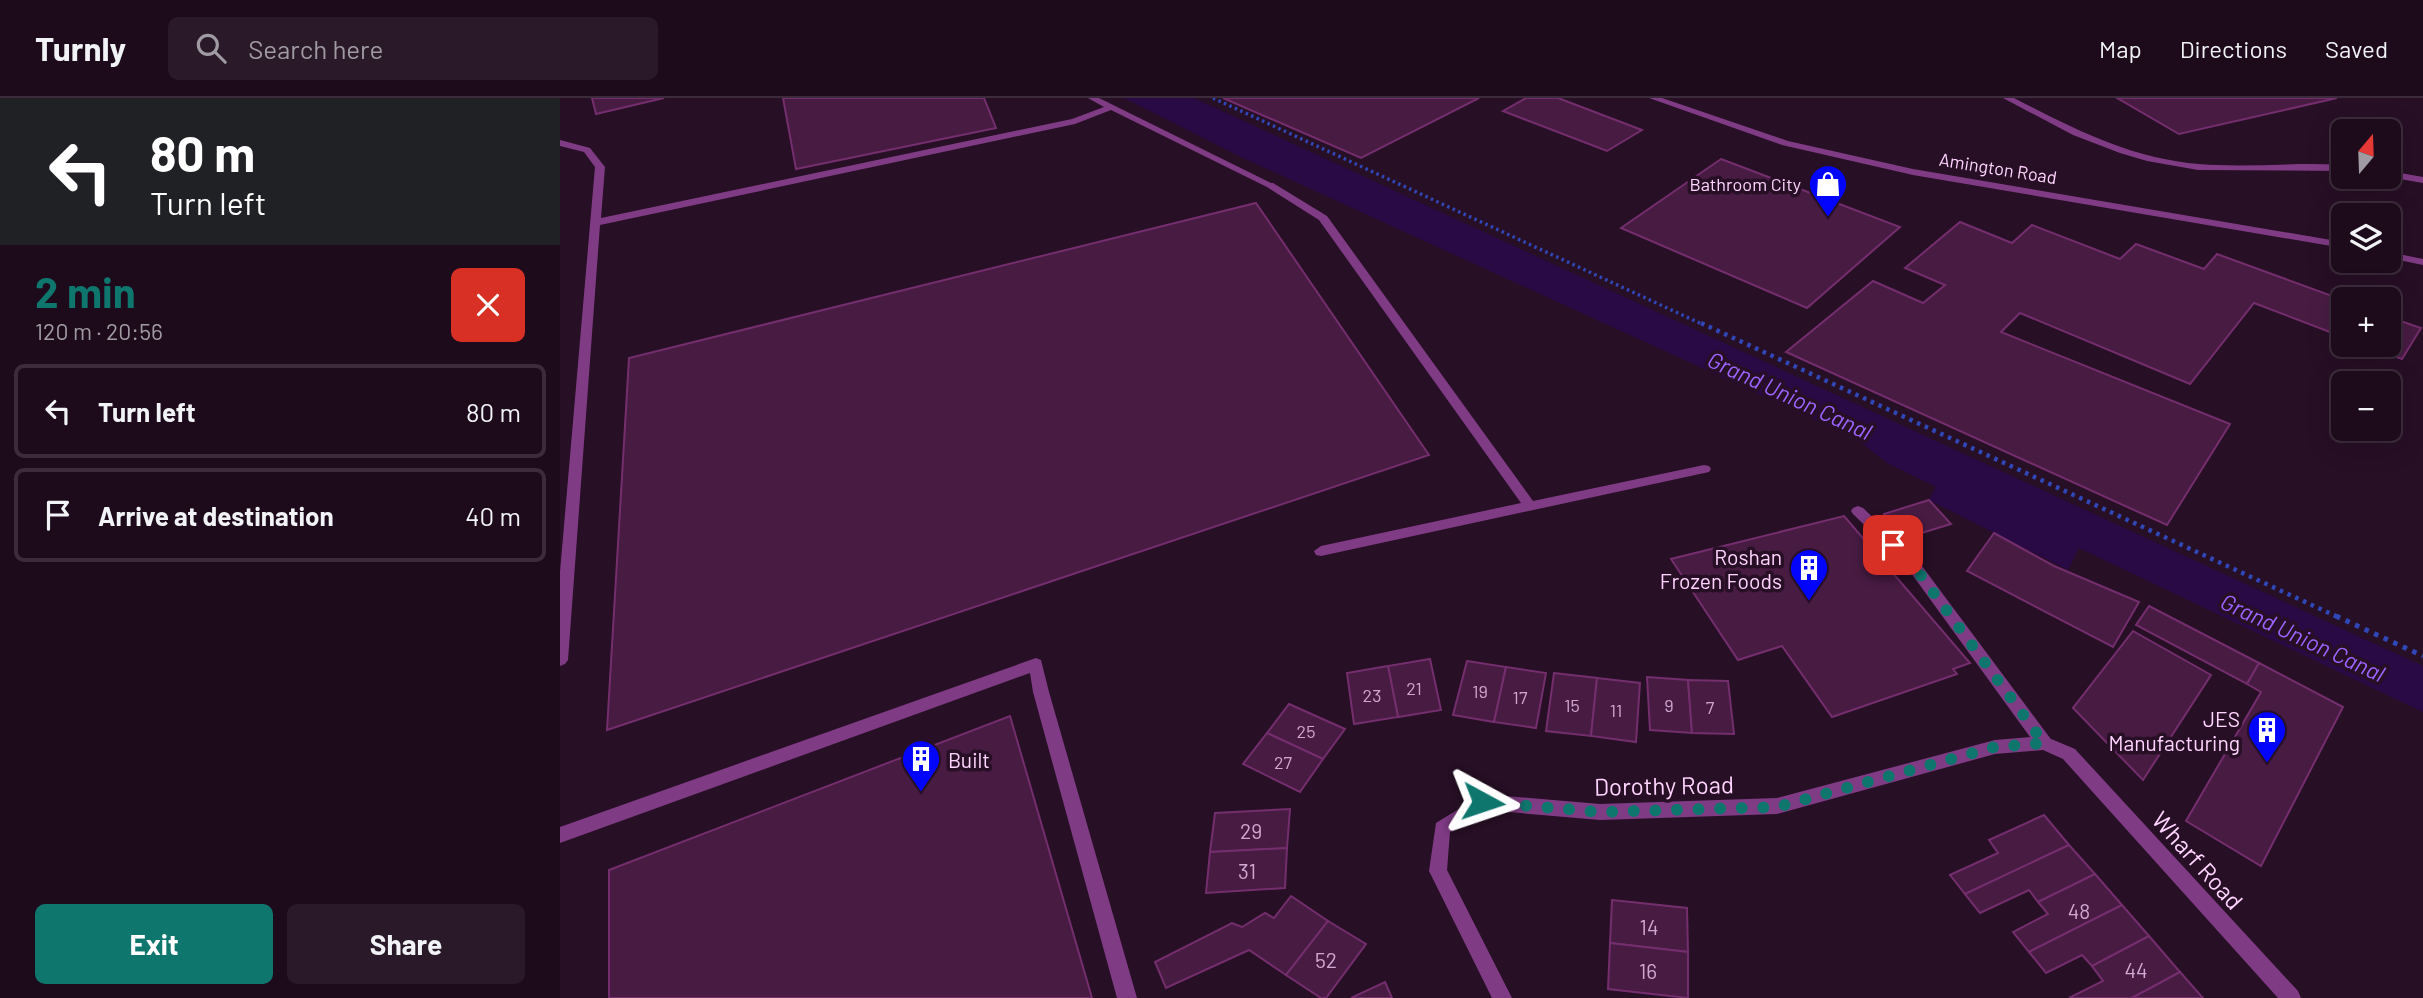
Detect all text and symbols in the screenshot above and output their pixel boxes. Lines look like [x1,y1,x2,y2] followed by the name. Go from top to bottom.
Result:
[168,17,658,80] search box
[35,28,126,68] text: Turnly
[192,29,230,67] icon: search
[248,33,383,64] text: Search here
[2099,34,2142,63] text: Map
[2180,34,2287,63] text: Directions
[2325,34,2388,63] text: Saved
[2331,119,2401,189] north arrow
[2331,119,2401,441] map controls
[150,123,255,182] text: 80 m
[35,126,126,217] icon: left
[1938,148,2058,188] street label: Amington Road
[1807,163,1849,218] shop icon: Bathroom City
[1690,173,1801,195] place label: Bathroom City
[150,183,267,221] text: Turn left
[2331,203,2401,273] button: layers
[35,266,136,316] text: 2 min
[451,268,525,342] button: close
[2331,287,2401,357] button: +
[35,317,163,345] text: 120 m · 20:56
[1703,345,1877,445] water label: Grand Union Canal
[2331,371,2401,441] button: −
[39,392,77,430] icon: left
[98,396,196,427] text: Turn left
[466,396,521,427] text: 80 m
[39,496,77,534] icon: arrive
[98,500,334,531] text: Arrive at destination
[465,500,521,531] text: 40 m
[1863,515,1923,575] pin
[1874,526,1912,564] icon: arrive
[1660,544,1782,593] place label: Roshan Frozen Foods
[1788,547,1830,602] building icon: Roshan Frozen Foods
[2216,587,2390,687] water label: Grand Union Canal
[1406,677,1422,699] house number: 21
[1472,680,1488,702] house number: 19
[1363,684,1381,706] house number: 23
[1513,686,1528,708] house number: 17
[1564,694,1580,716] house number: 15
[1664,694,1674,716] house number: 9
[1706,696,1715,718] house number: 7
[1610,699,1622,721] house number: 11
[2108,706,2240,755] place label: JES Manufacturing
[2246,709,2288,764] building icon: JES Manufacturing
[1297,720,1315,742] house number: 25
[900,738,942,793] building icon: Built
[948,747,990,772] place label: Built
[1274,751,1293,773] house number: 27
[1446,765,1520,839] position arrow
[1594,769,1734,801] street label: Dorothy Road
[2146,805,2250,915] street label: Wharf Road
[1240,818,1262,843] house number: 29
[1238,858,1256,883] house number: 31
[2068,898,2090,923] house number: 48
[35,904,273,984] button: Exit
[287,904,525,984] button: Share
[1640,914,1658,939] house number: 14
[1315,947,1337,972] house number: 52
[2124,957,2148,982] house number: 44
[1639,958,1657,983] house number: 16

